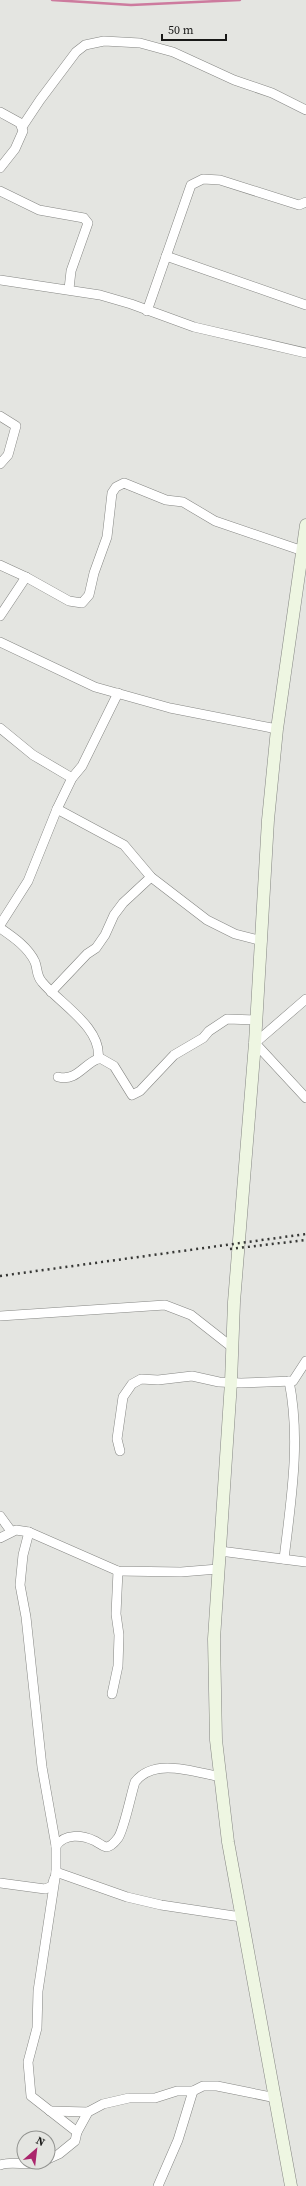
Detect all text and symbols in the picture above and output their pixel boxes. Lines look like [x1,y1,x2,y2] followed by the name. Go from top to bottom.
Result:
[162,16,226,42] scale bar
[168,22,194,38] text: 50 m
[16,2130,56,2170] north arrow
[33,2133,48,2150] text: N

